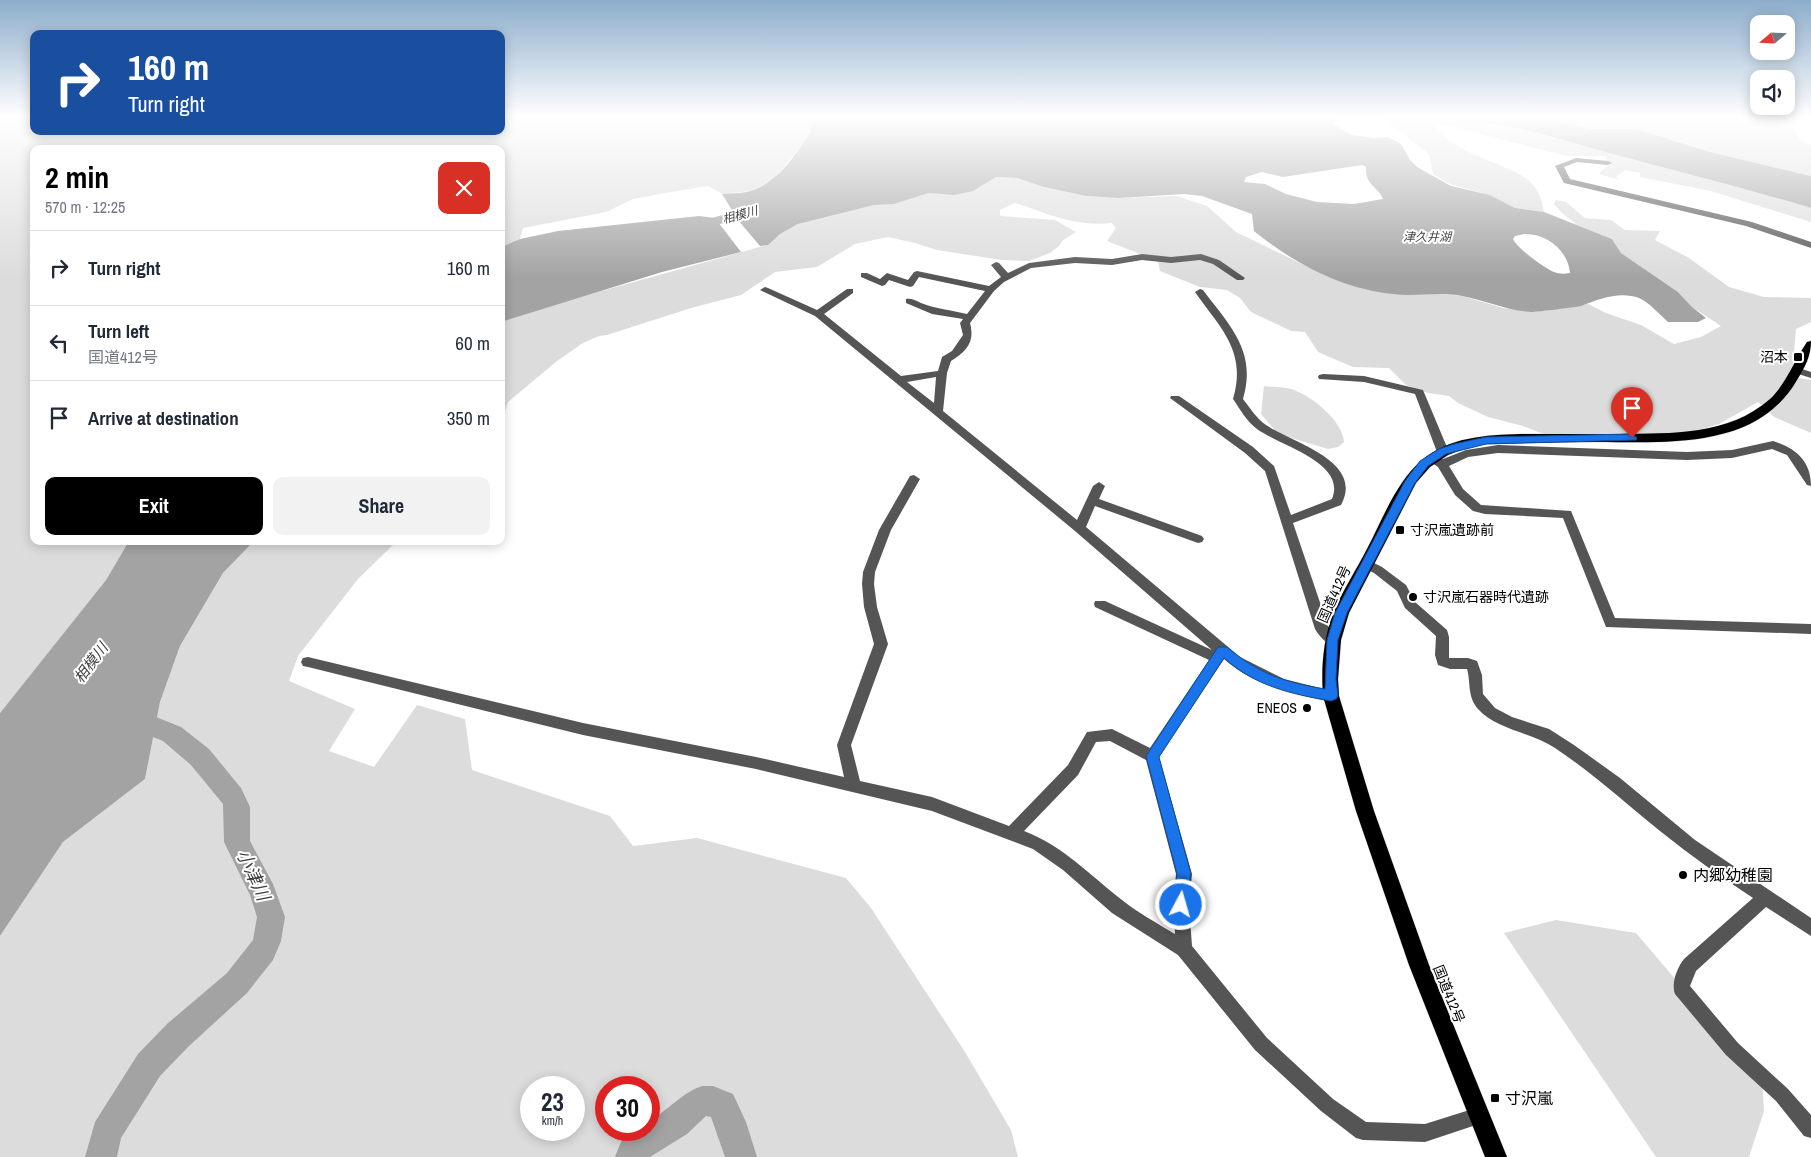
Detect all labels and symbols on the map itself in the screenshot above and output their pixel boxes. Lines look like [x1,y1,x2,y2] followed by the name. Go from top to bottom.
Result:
[1750,15,1795,60] north arrow
[721,202,761,227] water label: 相模川
[1403,229,1453,245] water label: 津久井湖
[1760,348,1788,366] place label: 沼本
[1792,351,1804,363] marker: 沼本
[1611,387,1653,438] pin
[1410,521,1494,539] place label: 寸沢嵐遺跡前
[1394,524,1406,536] marker: 寸沢嵐遺跡前
[1313,562,1355,626] street label: 国道412号
[1423,588,1549,606] place label: 寸沢嵐石器時代遺跡
[1407,591,1419,603] marker: 寸沢嵐石器時代遺跡
[69,637,114,687] water label: 相模川
[1257,699,1297,717] place label: ENEOS
[1301,702,1313,714] marker: ENEOS
[231,845,277,906] water label: 小津川
[1693,864,1773,886] place label: 内郷幼稚園
[1677,869,1689,881] marker: 内郷幼稚園
[1154,878,1206,930] position arrow
[1429,962,1469,1026] street label: 国道412号
[595,1076,660,1141] speed limit sign: 30
[1505,1087,1553,1109] place label: 寸沢嵐
[1489,1092,1501,1104] marker: 寸沢嵐

